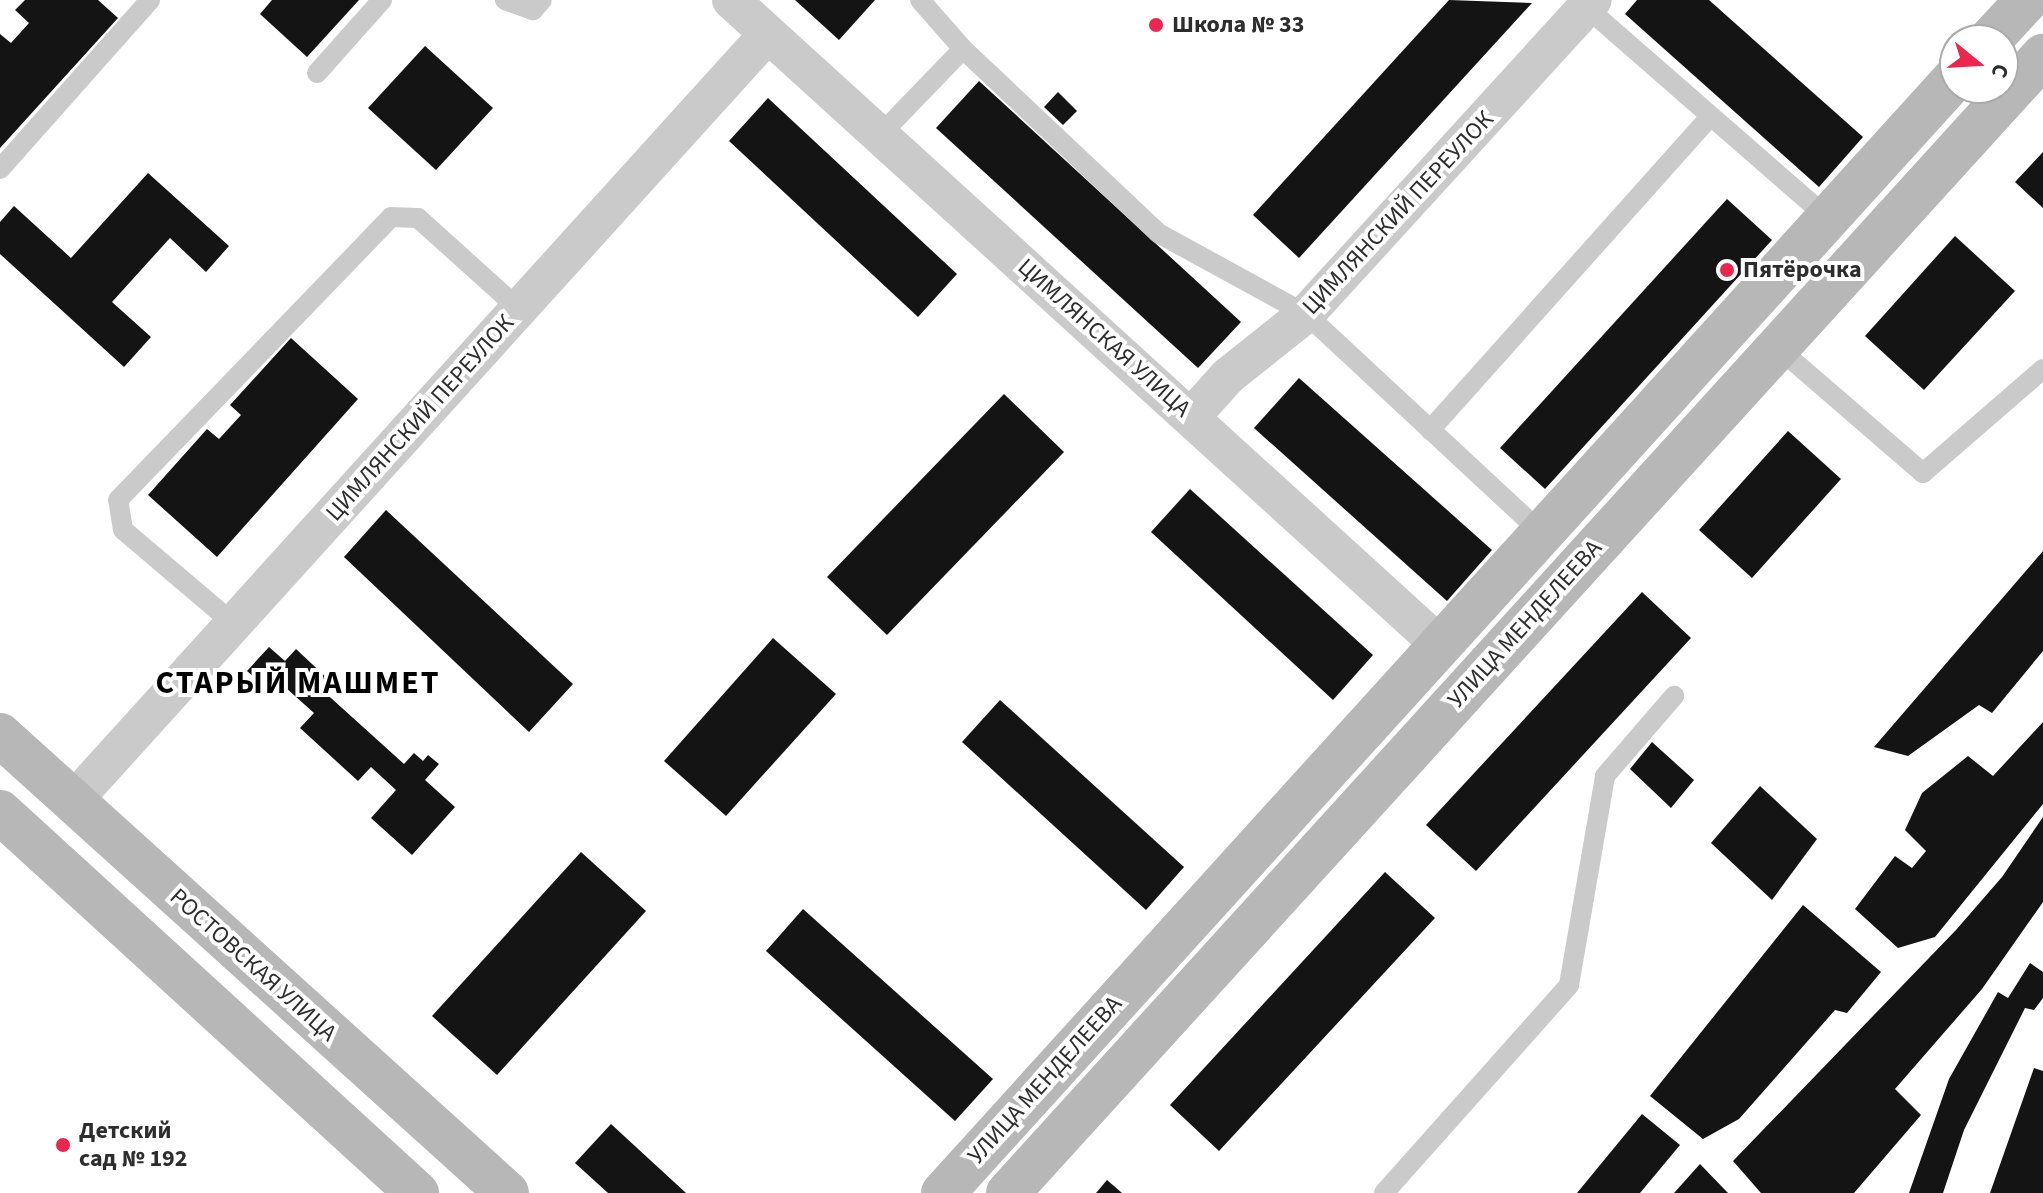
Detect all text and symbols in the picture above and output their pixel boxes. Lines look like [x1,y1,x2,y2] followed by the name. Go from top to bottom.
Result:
[1172,11,1304,39] place label: Школа № 33
[1147,16,1165,34] marker: Школа № 33
[1939,24,2019,104] north arrow
[1983,60,2017,82] text: С
[1296,105,1500,321] street label: ЦИМЛЯНСКИЙ ПЕРЕУЛОК
[1012,253,1196,423] street label: ЦИМЛЯНСКАЯ УЛИЦА
[1743,256,1862,284] place label: Пятёрочка
[1718,261,1736,279] marker: Пятёрочка
[320,309,520,527] street label: ЦИМЛЯНСКИЙ ПЕРЕУЛОК
[1442,534,1608,714] street label: УЛИЦА МЕНДЕЛЕЕВА
[155,664,441,702] district label: СТАРЫЙ МАШМЕТ
[164,882,342,1048] street label: РОСТОВСКАЯ УЛИЦА
[962,990,1128,1170] street label: УЛИЦА МЕНДЕЛЕЕВА
[79,1117,187,1173] place label: Детский сад № 192
[54,1136,72,1154] marker: Детский сад № 192

